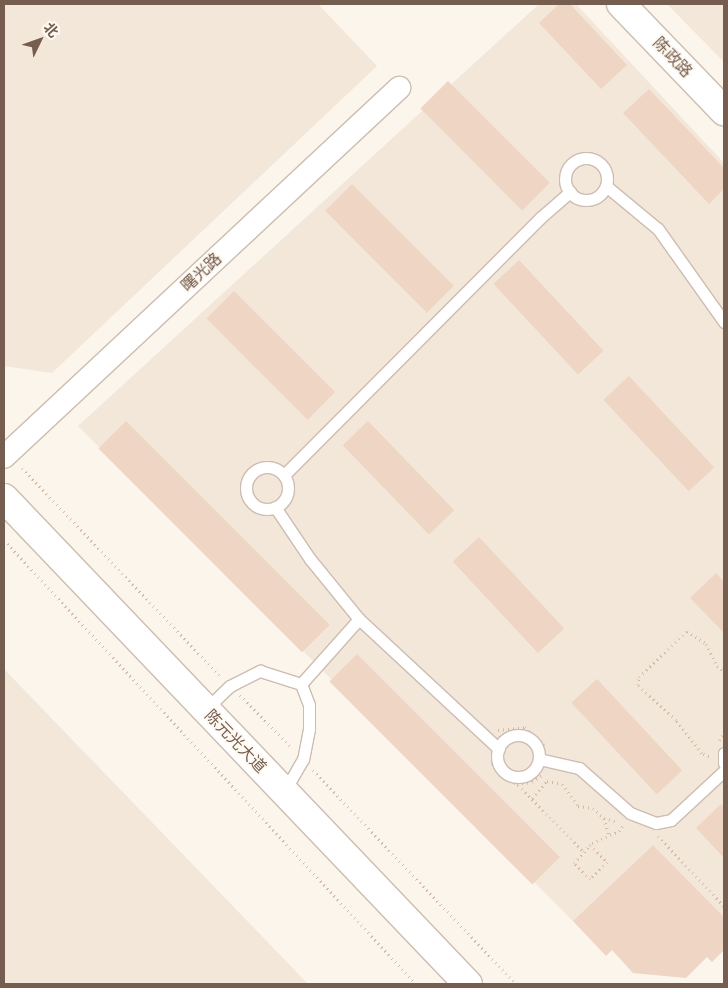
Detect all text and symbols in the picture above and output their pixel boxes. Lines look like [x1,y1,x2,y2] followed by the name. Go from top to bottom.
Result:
[15,15,65,65] north arrow
[40,18,63,41] text: 北
[649,33,697,81] street label: 陈政路
[177,249,225,295] street label: 曙光路
[201,706,271,776] street label: 陈元光大道

